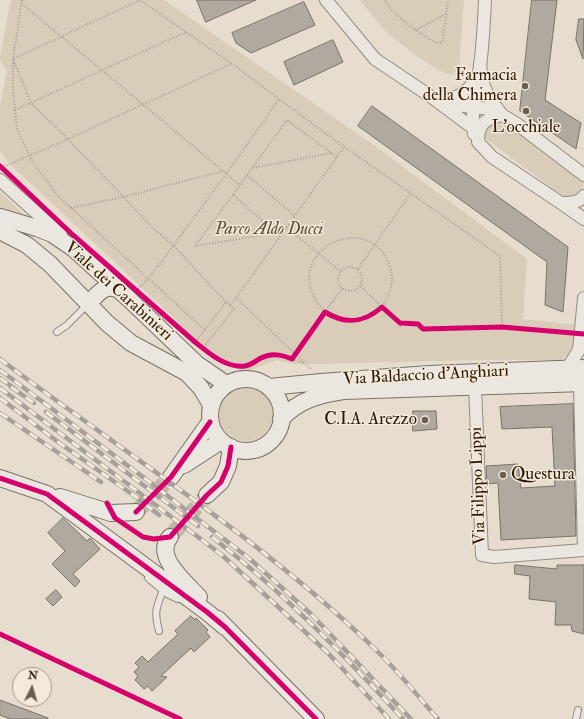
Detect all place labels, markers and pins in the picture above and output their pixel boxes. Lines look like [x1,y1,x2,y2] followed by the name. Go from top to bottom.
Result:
[423,66,517,106] place label: Farmacia della Chimera
[520,81,530,91] marker: Farmacia della Chimera
[521,106,531,116] marker: L'occhiale
[492,118,560,138] place label: L'occhiale
[324,410,417,430] place label: C.I.A. Arezzo
[420,415,430,425] marker: C.I.A. Arezzo
[511,465,575,485] place label: Questura
[498,470,508,480] marker: Questura

